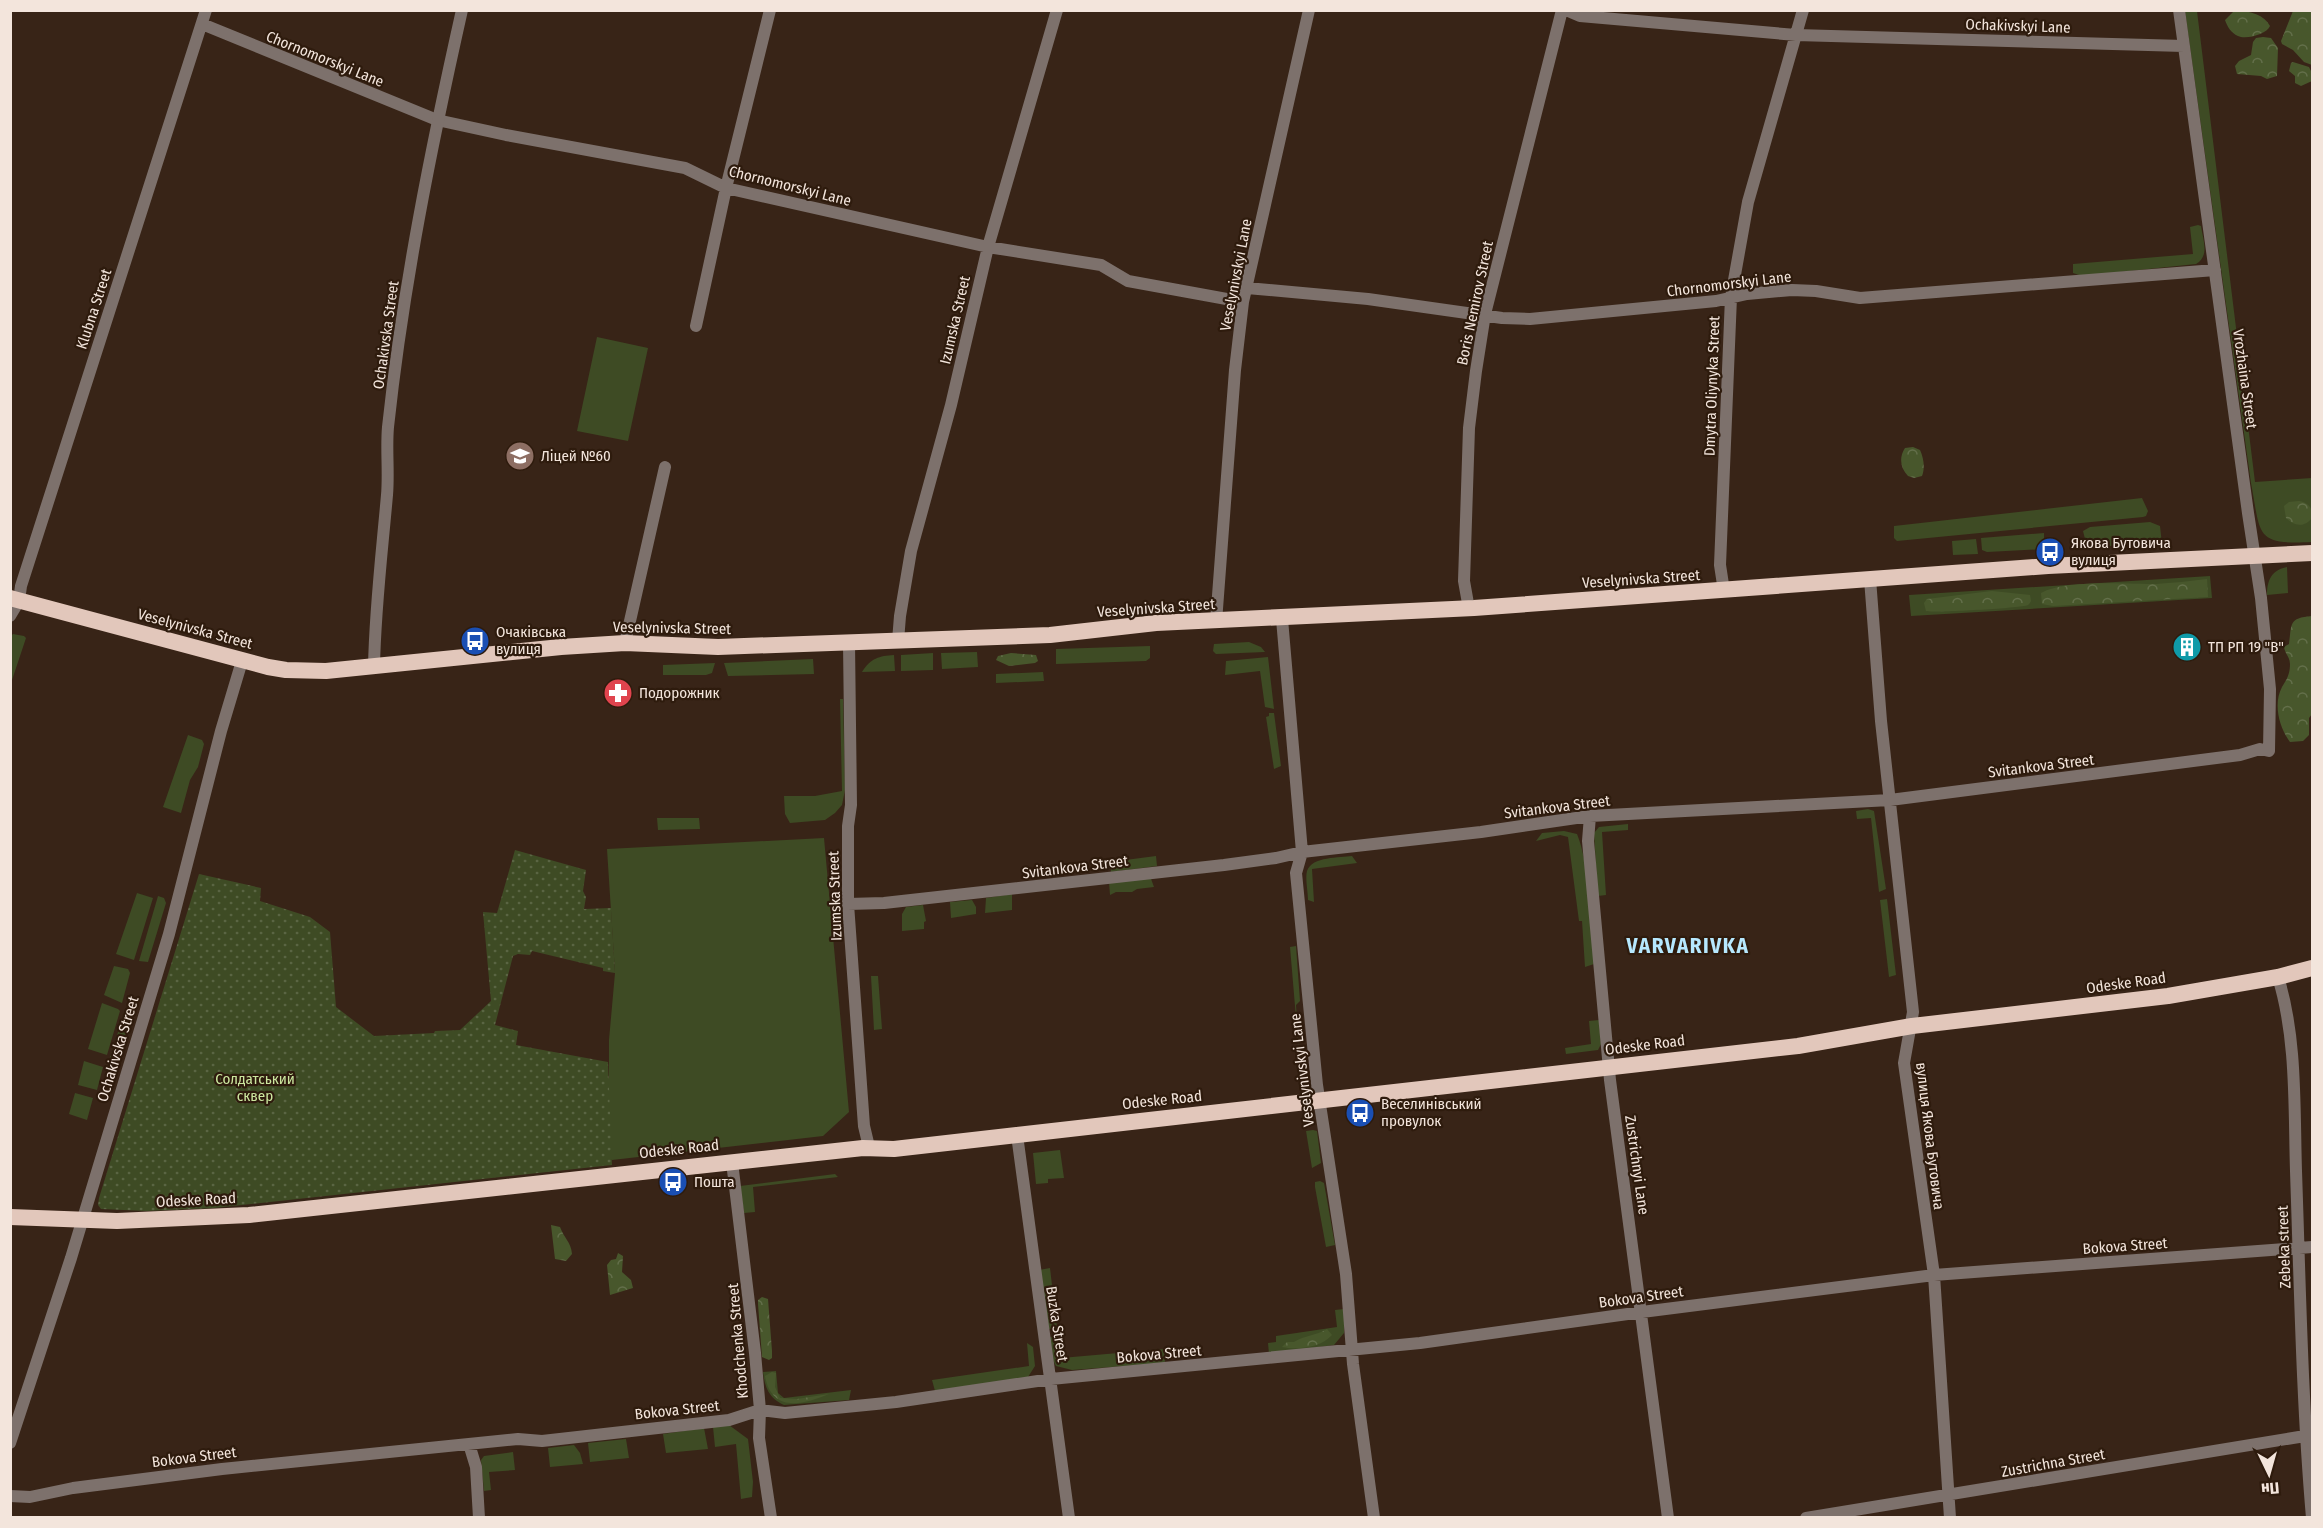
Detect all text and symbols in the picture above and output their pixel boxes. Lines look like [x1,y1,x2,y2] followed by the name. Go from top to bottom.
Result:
[1965,15,2071,37] street label: Ochakivskyi Lane
[264,27,386,91] street label: Chornomorskyi Lane
[727,162,853,210] street label: Chornomorskyi Lane
[1216,217,1256,333] street label: Veselynivskyi Lane
[1453,239,1497,367] street label: Boris Nemirov Street
[73,266,115,351] street label: Klubna Street
[1666,267,1792,301] street label: Chornomorskyi Lane
[936,274,974,366] street label: Izumska Street
[369,280,403,390] street label: Ochakivska Street
[1701,316,1723,456] street label: Dmytra Oliynyka Street
[2229,328,2261,430] street label: Vrozhaina Street
[504,440,536,472] school or university icon: Ліцей №60
[541,447,611,465] place label: Ліцей №60
[2071,534,2171,569] place label: Якова Бутовича вулиця
[2034,536,2066,568] bus stop icon: Якова Бутовича вулиця
[1581,566,1701,592] street label: Veselynivska Street
[1096,595,1216,621] street label: Veselynivska Street
[136,605,254,653] street label: Veselynivska Street
[613,618,731,638] street label: Veselynivska Street
[496,623,566,658] place label: Очаківська вулиця
[459,625,491,657] bus stop icon: Очаківська вулиця
[2171,631,2203,663] building icon: ТП РП 19 "В"
[2208,638,2284,656] place label: ТП РП 19 "В"
[602,677,634,709] pharmacy icon: Подорожник
[639,684,720,702] place label: Подорожник
[1987,751,2095,781] street label: Svitankova Street
[1503,792,1611,822] street label: Svitankova Street
[824,851,846,941] street label: Izumska Street
[1021,852,1129,882] street label: Svitankova Street
[1626,933,1749,959] district label: VARVARIVKA
[2085,969,2167,997] street label: Odeske Road
[93,994,143,1104] street label: Ochakivska Street
[1286,1012,1318,1128] street label: Veselynivskyi Lane
[1604,1031,1686,1059] street label: Odeske Road
[1912,1061,1948,1211] street label: вулиця Якова Бутовича
[215,1070,295,1105] park label: Солдатський сквер
[1121,1087,1203,1113] street label: Odeske Road
[1381,1095,1482,1130] place label: Веселинівський провулок
[1344,1097,1376,1129] bus stop icon: Веселинівський провулок
[1621,1114,1653,1216] street label: Zustrichnyi Lane
[638,1136,720,1162] street label: Odeske Road
[657,1166,689,1198] bus stop icon: Пошта
[694,1173,735,1191] place label: Пошта
[155,1189,237,1211] street label: Odeske Road
[2274,1205,2294,1289] street label: Zebeka street
[2082,1234,2168,1258] street label: Bokova Street
[724,1282,752,1400] street label: Khodchenka Street
[1598,1282,1684,1312] street label: Bokova Street
[1042,1285,1072,1363] street label: Buzka Street
[1116,1341,1202,1367] street label: Bokova Street
[634,1397,720,1423] street label: Bokova Street
[151,1443,237,1471] street label: Bokova Street
[2239,1444,2299,1504] north arrow
[2000,1445,2106,1481] street label: Zustrichna Street
[2260,1478,2280,1499] text: Пн

